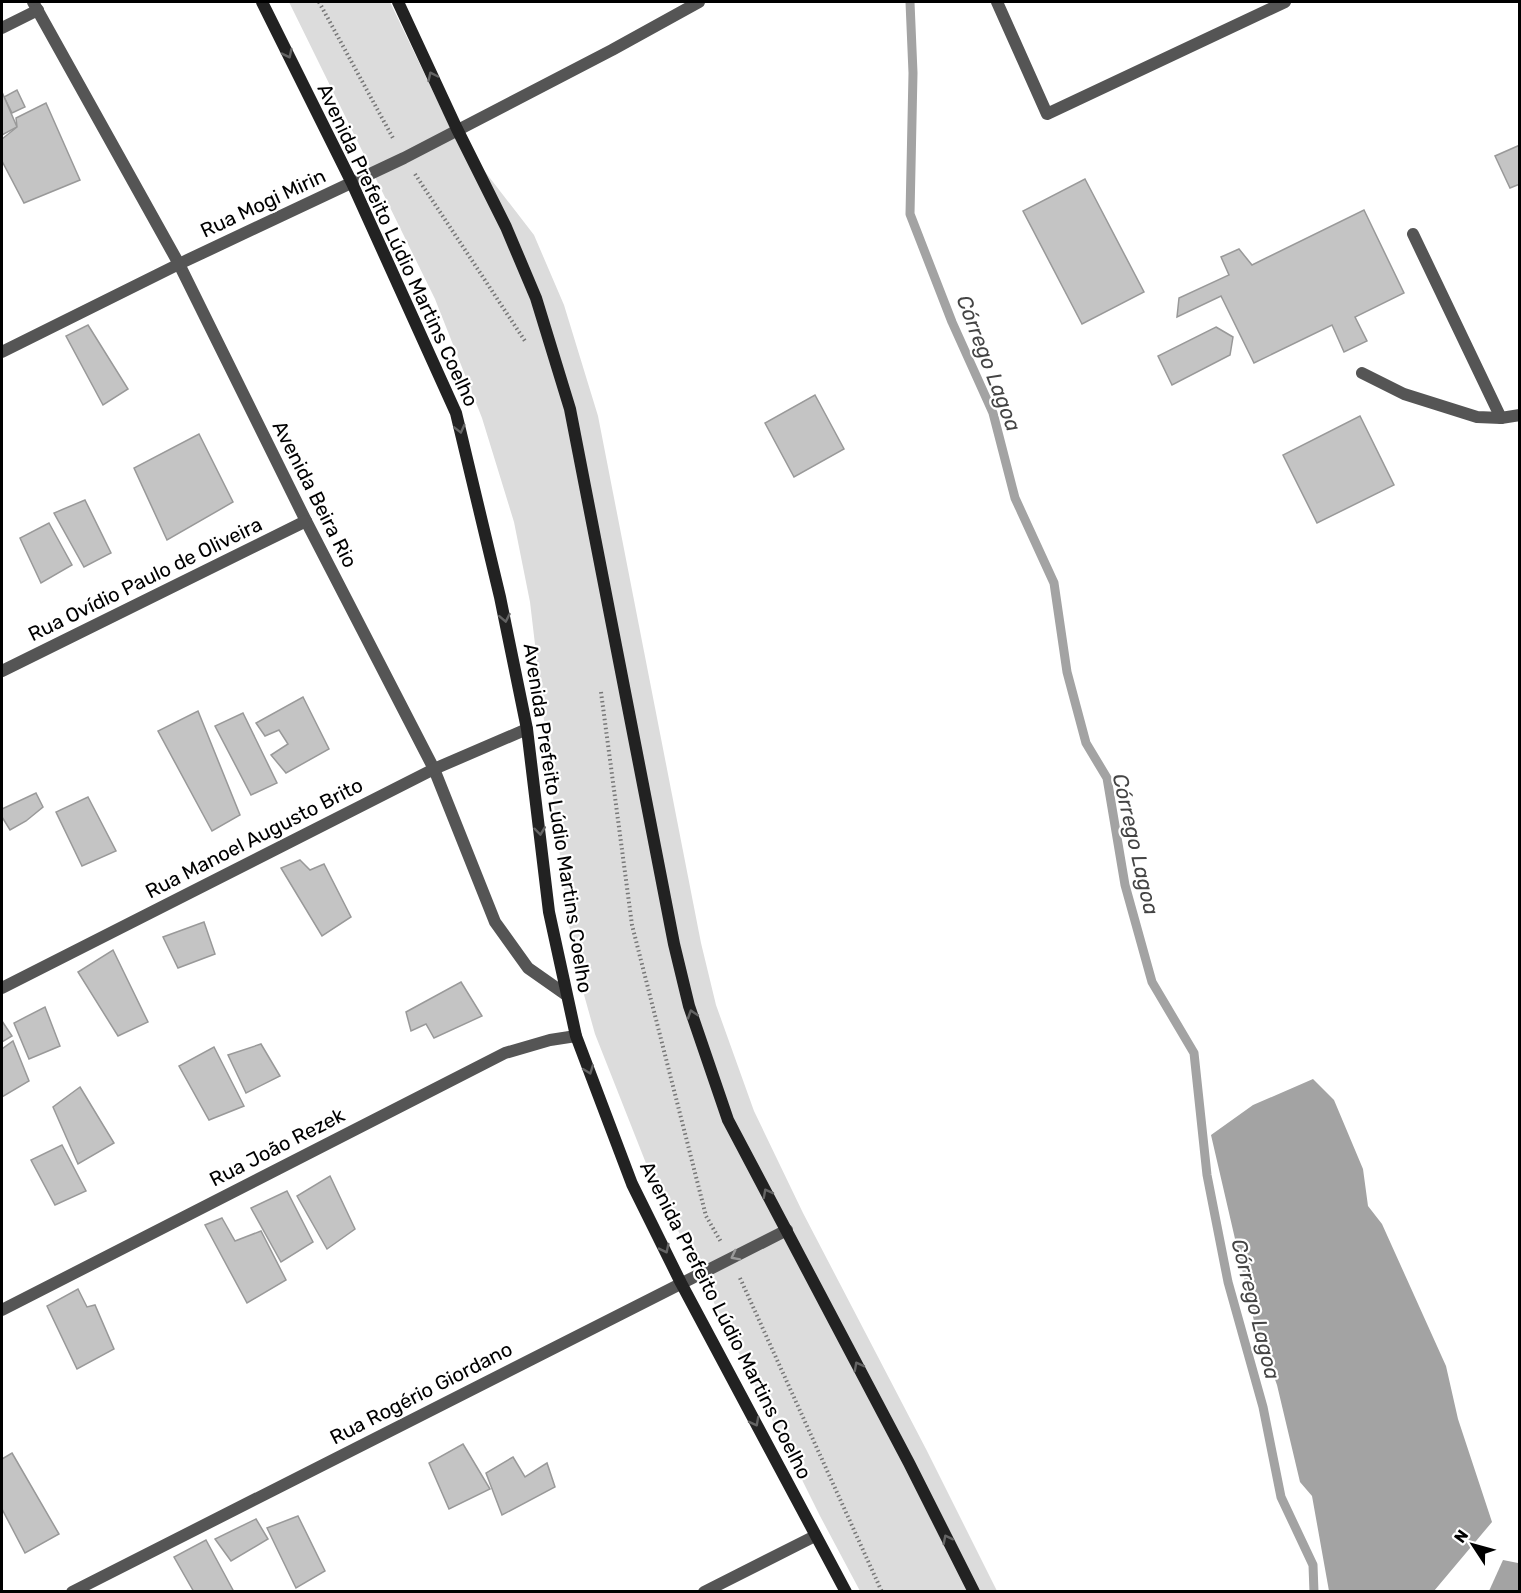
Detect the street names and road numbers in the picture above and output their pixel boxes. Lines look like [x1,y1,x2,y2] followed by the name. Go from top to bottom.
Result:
[312,80,484,410] street label: Avenida Prefeito Lúdio Martins Coelho
[197,164,329,242] street label: Rua Mogi Mirin
[268,417,362,571] street label: Avenida Beira Rio
[24,512,266,646] street label: Rua Ovídio Paulo de Oliveira
[518,641,598,995] street label: Avenida Prefeito Lúdio Martins Coelho
[141,773,367,903] street label: Rua Manoel Augusto Brito
[205,1102,349,1191] street label: Rua João Rezek
[635,1157,817,1483] street label: Avenida Prefeito Lúdio Martins Coelho
[326,1337,516,1449] street label: Rua Rogério Giordano

